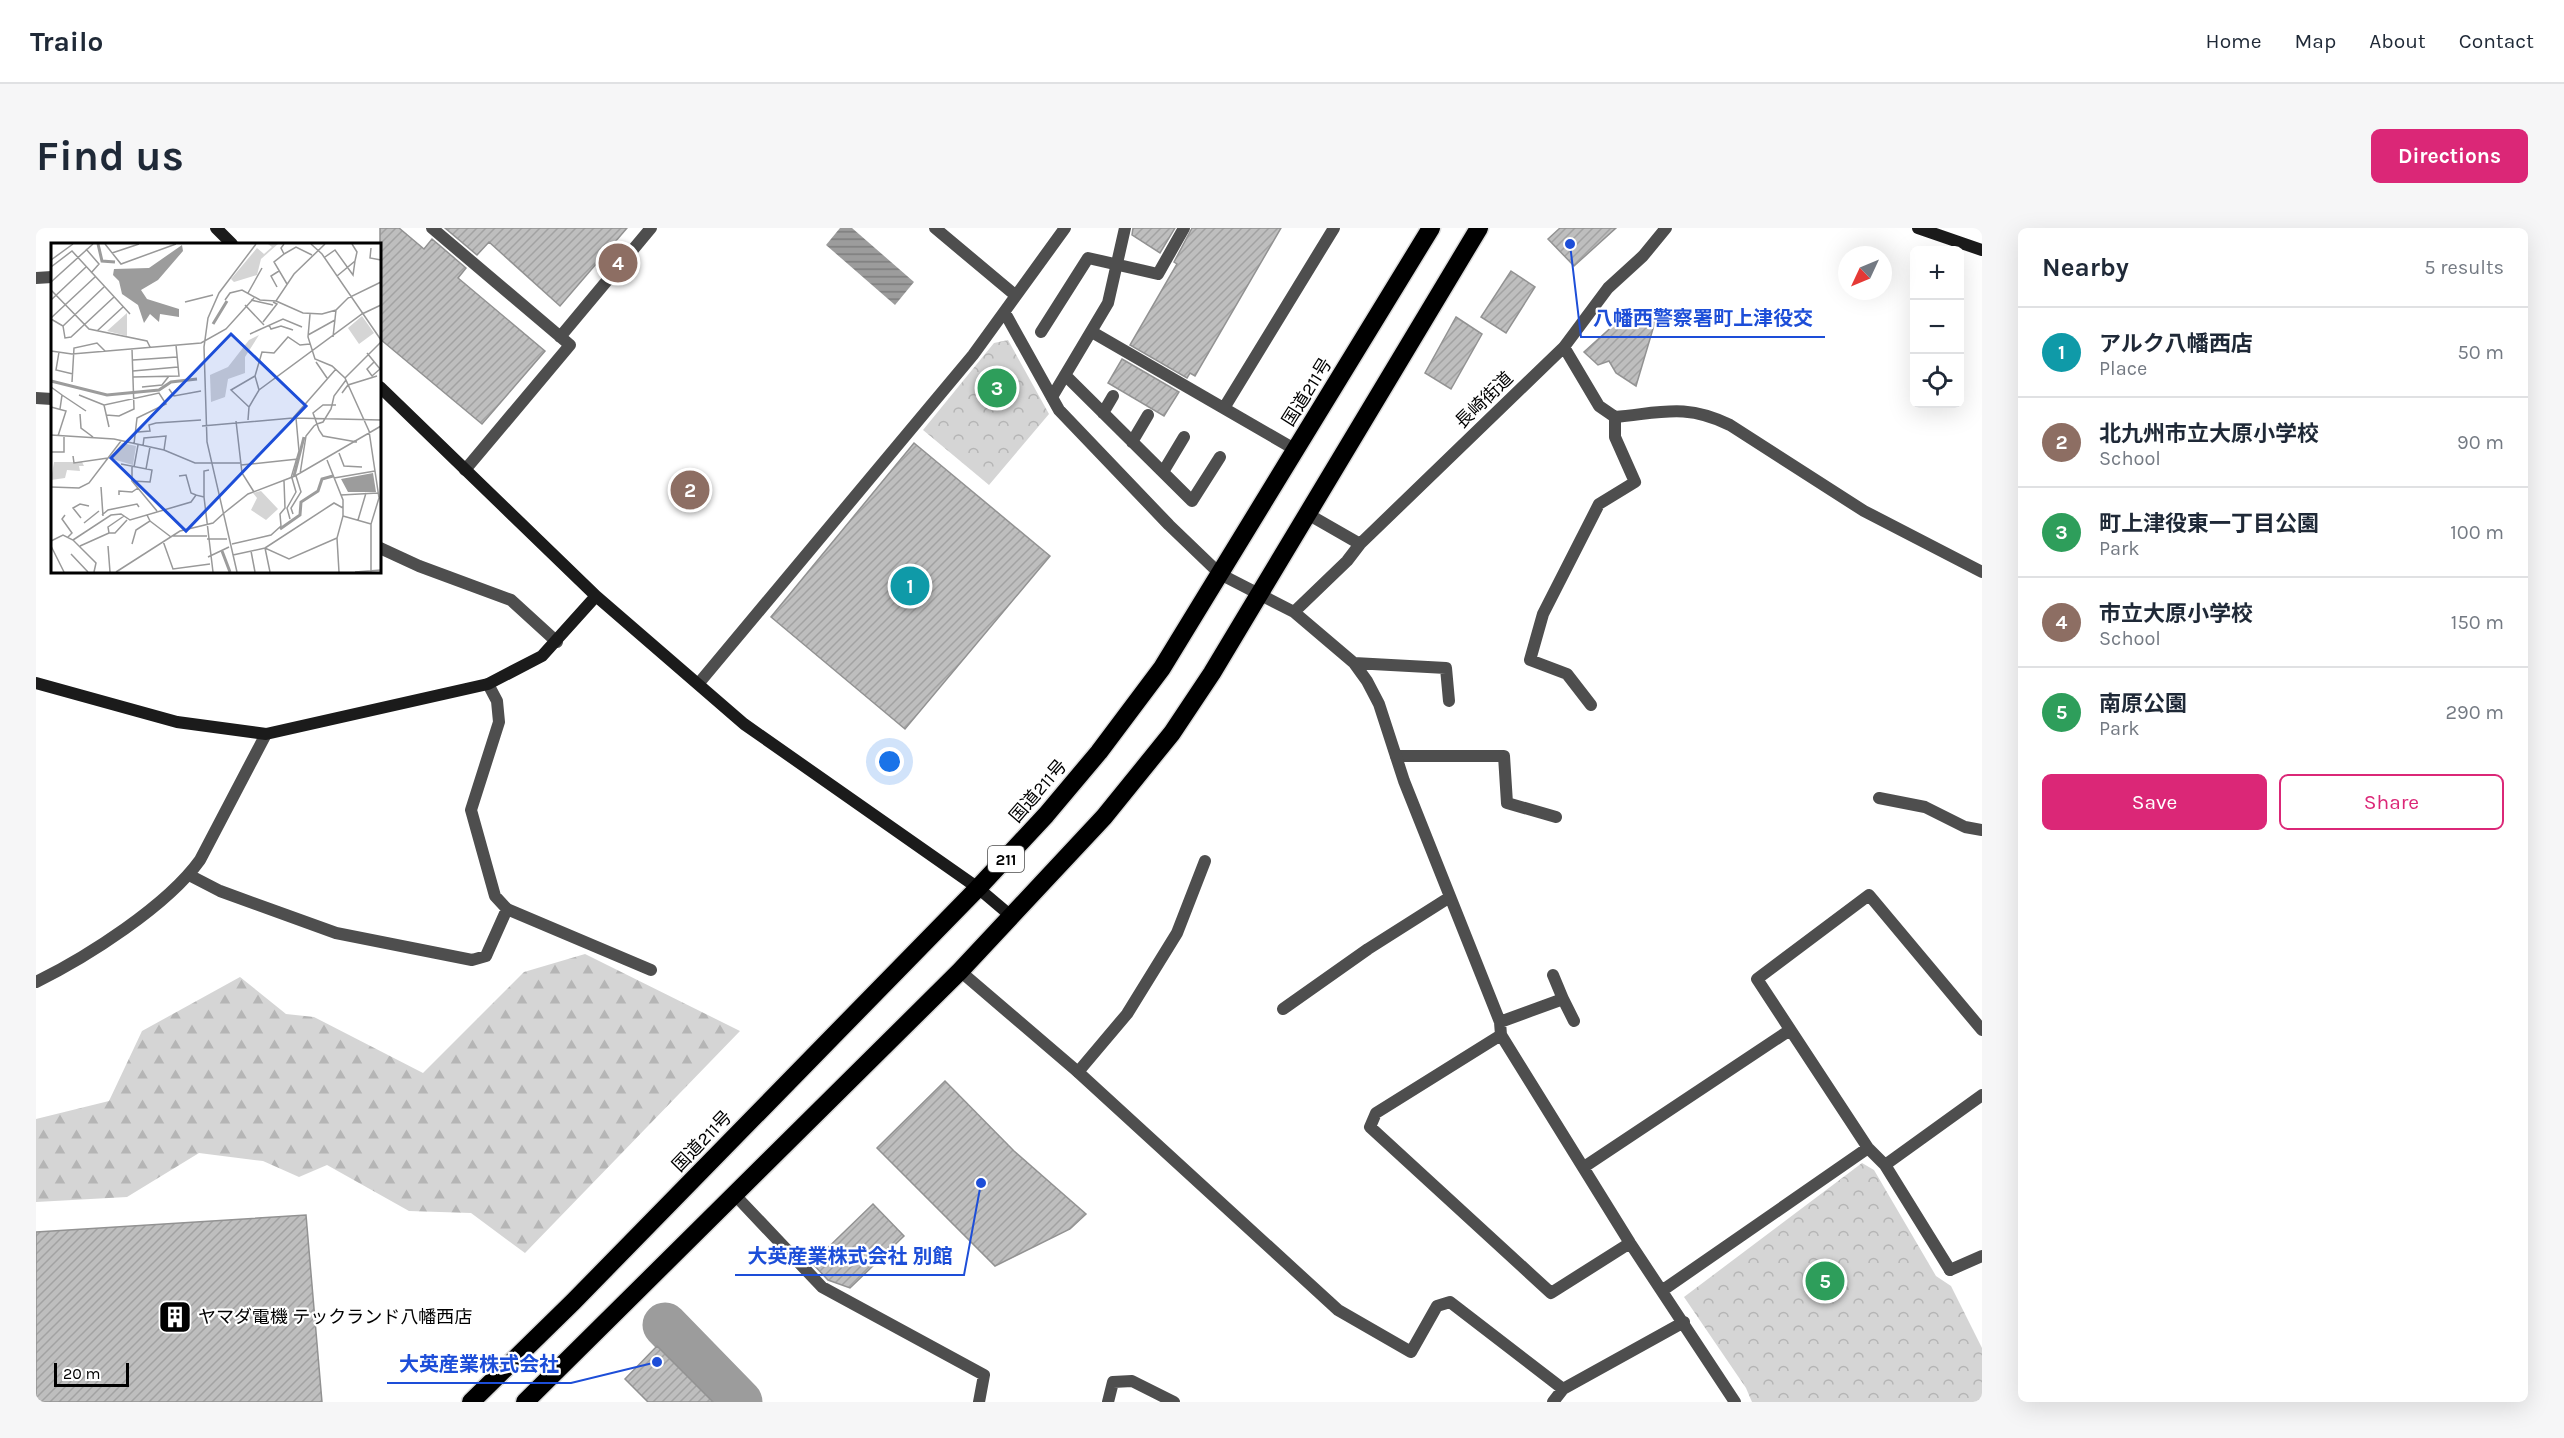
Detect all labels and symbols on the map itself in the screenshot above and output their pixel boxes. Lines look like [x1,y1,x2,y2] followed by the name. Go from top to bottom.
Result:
[598,240,638,285] pin: 4
[51,243,381,573] inset map
[1838,246,1892,300] north arrow
[1581,299,1825,337] callout: 八幡西警察署町上津役交
[1593,307,1813,330] text: 八幡西警察署町上津役交
[1277,354,1337,430] street label: 国道211号
[978,366,1016,410] pin: 3
[1450,367,1518,433] street label: 長崎街道
[670,468,710,512] pin: 2
[890,564,930,608] pin: 1
[875,747,904,776] your location
[1005,755,1071,827] street label: 国道211号
[988,846,1024,872] road number: 211
[668,1106,736,1176] street label: 国道211号
[735,1237,964,1275] callout: 大英産業株式会社 別館
[747,1245,953,1268] text: 大英産業株式会社 別館
[1806,1258,1844,1304] pin: 5
[157,1299,193,1335] building icon: ヤマダ電機 テックランド八幡西店
[198,1306,472,1328] place label: ヤマダ電機 テックランド八幡西店
[387,1345,571,1383] callout: 大英産業株式会社
[399,1353,559,1376] text: 大英産業株式会社
[54,1360,129,1388] scale bar

